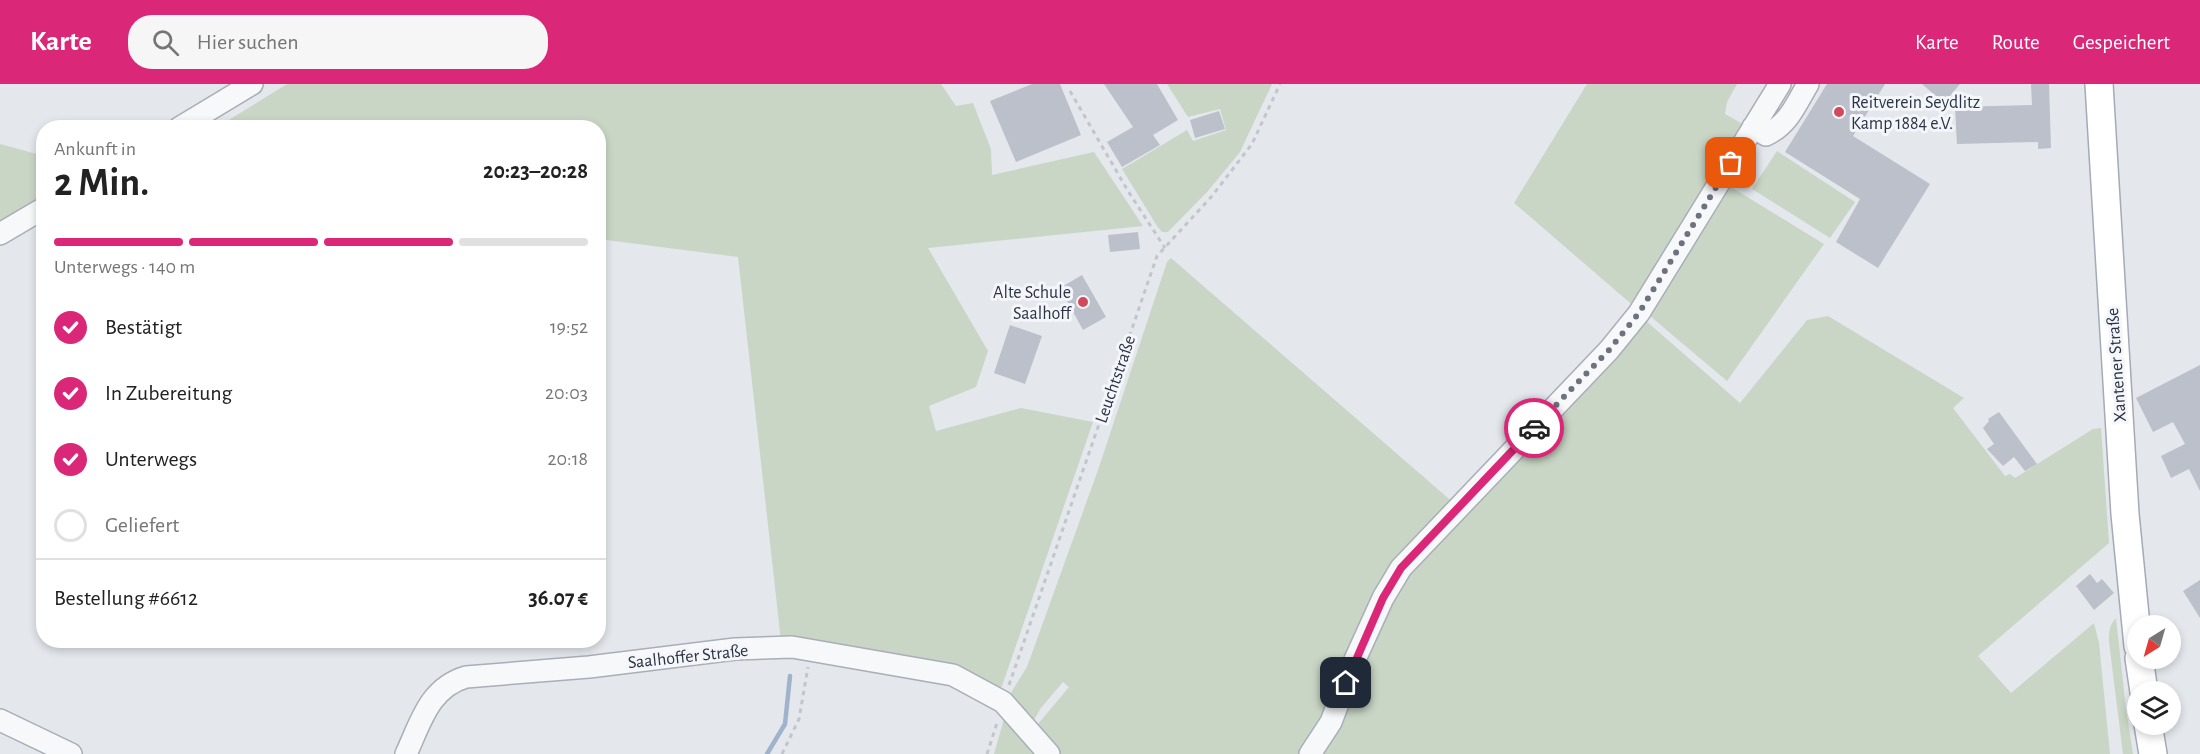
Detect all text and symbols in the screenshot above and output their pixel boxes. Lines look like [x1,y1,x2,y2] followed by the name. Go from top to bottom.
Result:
[128,15,548,69] search box
[149,26,182,59] icon: search
[30,28,92,56] text: Karte
[197,31,299,53] text: Hier suchen
[1915,32,1959,53] text: Karte
[1992,32,2040,53] text: Route
[2073,32,2170,53] text: Gespeichert
[1851,94,1980,133] place label: Reitverein Seydlitz Kamp 1884 e.V.
[1832,105,1846,119] marker: Reitverein Seydlitz Kamp 1884 e.V.
[1705,137,1756,188] pin
[54,139,136,159] text: Ankunft in
[1714,146,1747,179] icon: bag
[483,160,588,182] text: 20:23–20:28
[54,164,149,203] text: 2 Min.
[54,257,195,277] text: Unterwegs · 140 m
[993,284,1073,323] place label: Alte Schule Saalhoff
[1076,295,1090,309] marker: Alte Schule Saalhoff
[2104,307,2130,423] street label: Xantener Straße
[54,311,87,344] icon: check
[105,316,182,338] text: Bestätigt
[550,317,588,337] text: 19:52
[1093,333,1139,425] street label: Leuchtstraße
[54,377,87,410] icon: check
[105,382,232,404] text: In Zubereitung
[545,383,588,403] text: 20:03
[1504,398,1564,458] courier
[1518,412,1551,445] icon: car
[54,443,87,476] icon: check
[105,448,197,470] text: Unterwegs
[547,449,588,469] text: 20:18
[105,514,179,536] text: Geliefert
[54,587,198,609] text: Bestellung #6612
[528,587,588,609] text: 36.07 €
[2127,615,2181,669] north arrow
[2127,615,2181,735] map controls
[627,642,749,672] street label: Saalhoffer Straße
[1320,657,1371,708] pin
[1329,666,1362,699] icon: home
[2127,681,2181,735] button: layers

